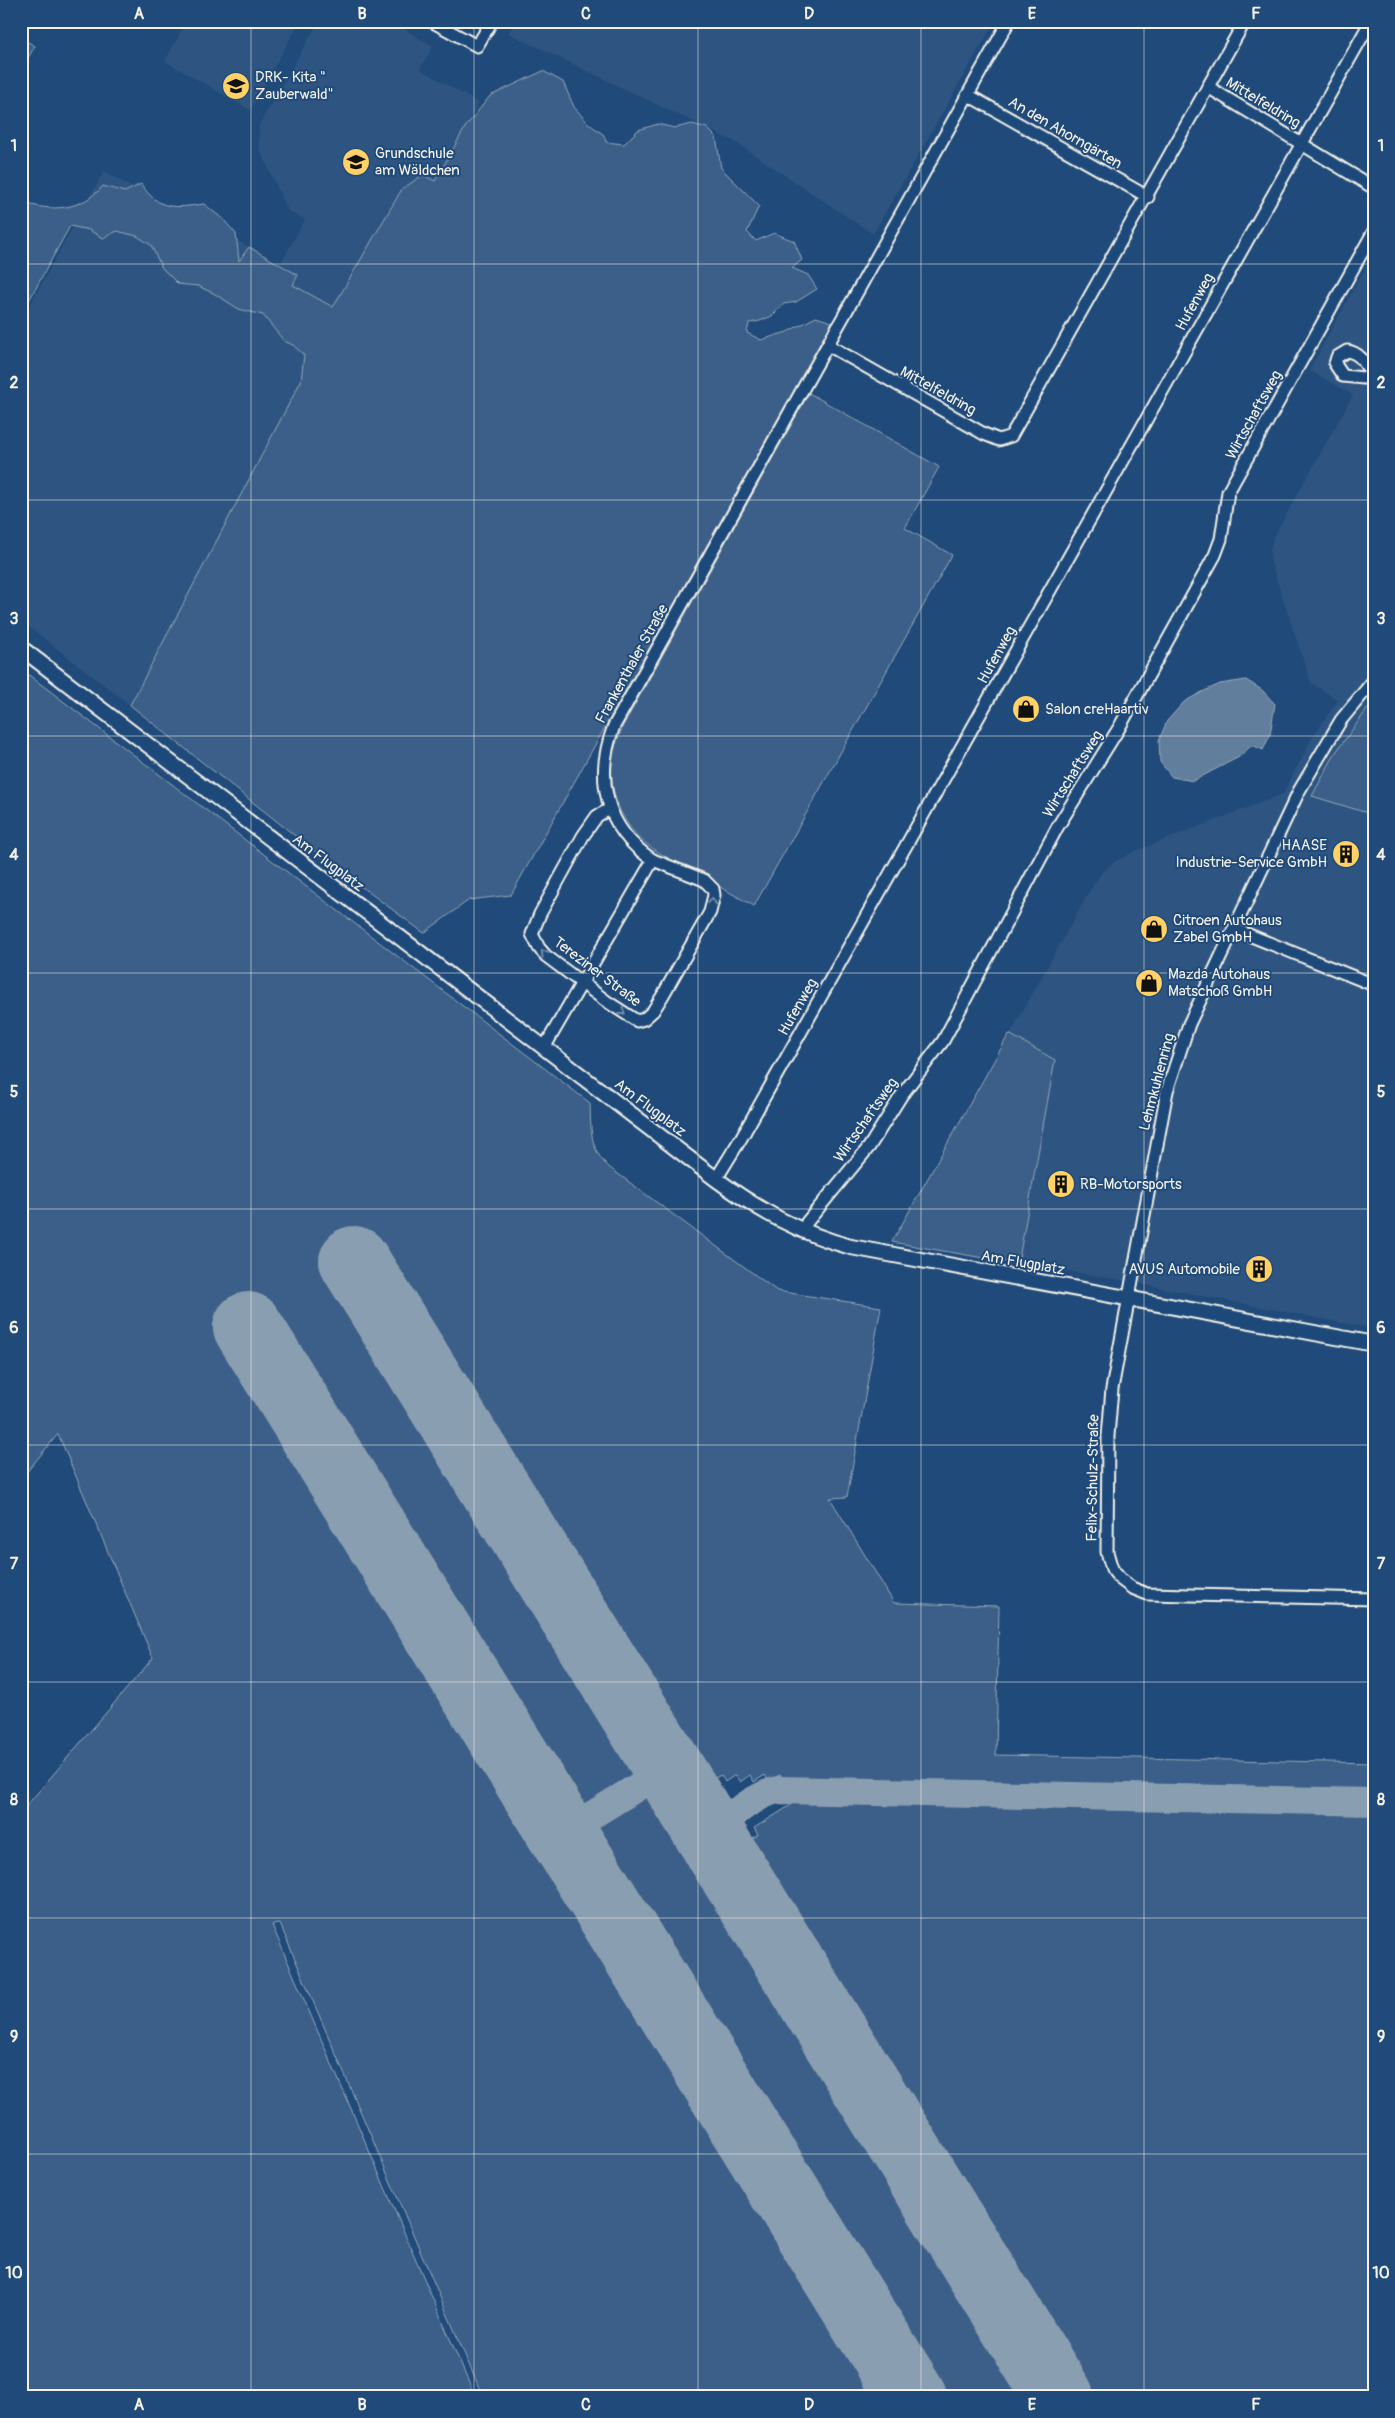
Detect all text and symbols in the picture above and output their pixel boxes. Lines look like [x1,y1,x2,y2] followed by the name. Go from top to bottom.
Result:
[134,4,145,24] text: A
[357,4,367,24] text: B
[581,4,591,24] text: C
[804,4,814,24] text: D
[1028,4,1037,24] text: E
[1251,4,1261,24] text: F
[255,68,334,104] place label: DRK- Kita " Zauberwald"
[221,71,251,101] school or university icon: DRK- Kita " Zauberwald"
[1222,73,1304,133] street label: Mittelfeldring
[1005,93,1125,173] street label: An den Ahorngärten
[11,136,17,156] text: 1
[1378,136,1384,156] text: 1
[375,144,460,180] place label: Grundschule am Wäldchen
[341,147,371,177] school or university icon: Grundschule am Wäldchen
[1171,270,1219,334] street label: Hufenweg
[897,362,979,420] street label: Mittelfeldring
[1222,367,1286,463] street label: Wirtschaftsweg
[10,373,19,393] text: 2
[1377,373,1386,393] text: 2
[591,601,673,727] street label: Frankenthaler Straße
[10,609,19,629] text: 3
[1377,609,1386,629] text: 3
[973,623,1021,687] street label: Hufenweg
[1011,694,1041,724] shop icon: Salon creHaartiv
[1045,700,1149,719] place label: Salon creHaartiv
[1039,727,1107,821] street label: Wirtschaftsweg
[288,830,368,896] street label: Am Flugplatz
[1176,836,1327,872] place label: HAASE Industrie-Service GmbH
[1331,839,1361,869] building icon: HAASE Industrie-Service GmbH
[9,845,19,865] text: 4
[1376,845,1386,865] text: 4
[706,897,717,905] one-way arrow
[1173,911,1282,947] place label: Citroen Autohaus Zabel GmbH
[1139,914,1169,944] shop icon: Citroen Autohaus Zabel GmbH
[549,933,645,1011] street label: Tereziner Straße
[541,950,550,959] one-way arrow
[1168,965,1272,1001] place label: Mazda Autohaus Matschoß GmbH
[1134,968,1164,998] shop icon: Mazda Autohaus Matschoß GmbH
[774,975,822,1039] street label: Hufenweg
[616,1006,625,1015] one-way arrow
[1135,1031,1179,1133] street label: Lehmkuhlenring
[830,1074,902,1166] street label: Wirtschaftsweg
[610,1075,690,1141] street label: Am Flugplatz
[10,1082,19,1102] text: 5
[1377,1082,1386,1102] text: 5
[1046,1169,1076,1199] building icon: RB-Motorsports
[1080,1175,1182,1194] place label: RB-Motorsports
[980,1246,1067,1280] street label: Am Flugplatz
[1244,1254,1274,1284] building icon: AVUS Automobile
[1129,1260,1241,1279] place label: AVUS Automobile
[9,1318,19,1338] text: 6
[1376,1318,1386,1338] text: 6
[1082,1413,1104,1542] street label: Felix-Schulz-Straße
[10,1554,19,1574] text: 7
[1377,1554,1386,1574] text: 7
[10,1790,18,1810] text: 8
[1377,1790,1385,1810] text: 8
[10,2027,18,2047] text: 9
[1377,2027,1385,2047] text: 9
[5,2263,23,2283] text: 10
[1372,2263,1390,2283] text: 10
[134,2395,145,2415] text: A
[357,2395,367,2415] text: B
[581,2395,591,2415] text: C
[804,2395,814,2415] text: D
[1028,2395,1037,2415] text: E
[1251,2395,1261,2415] text: F

